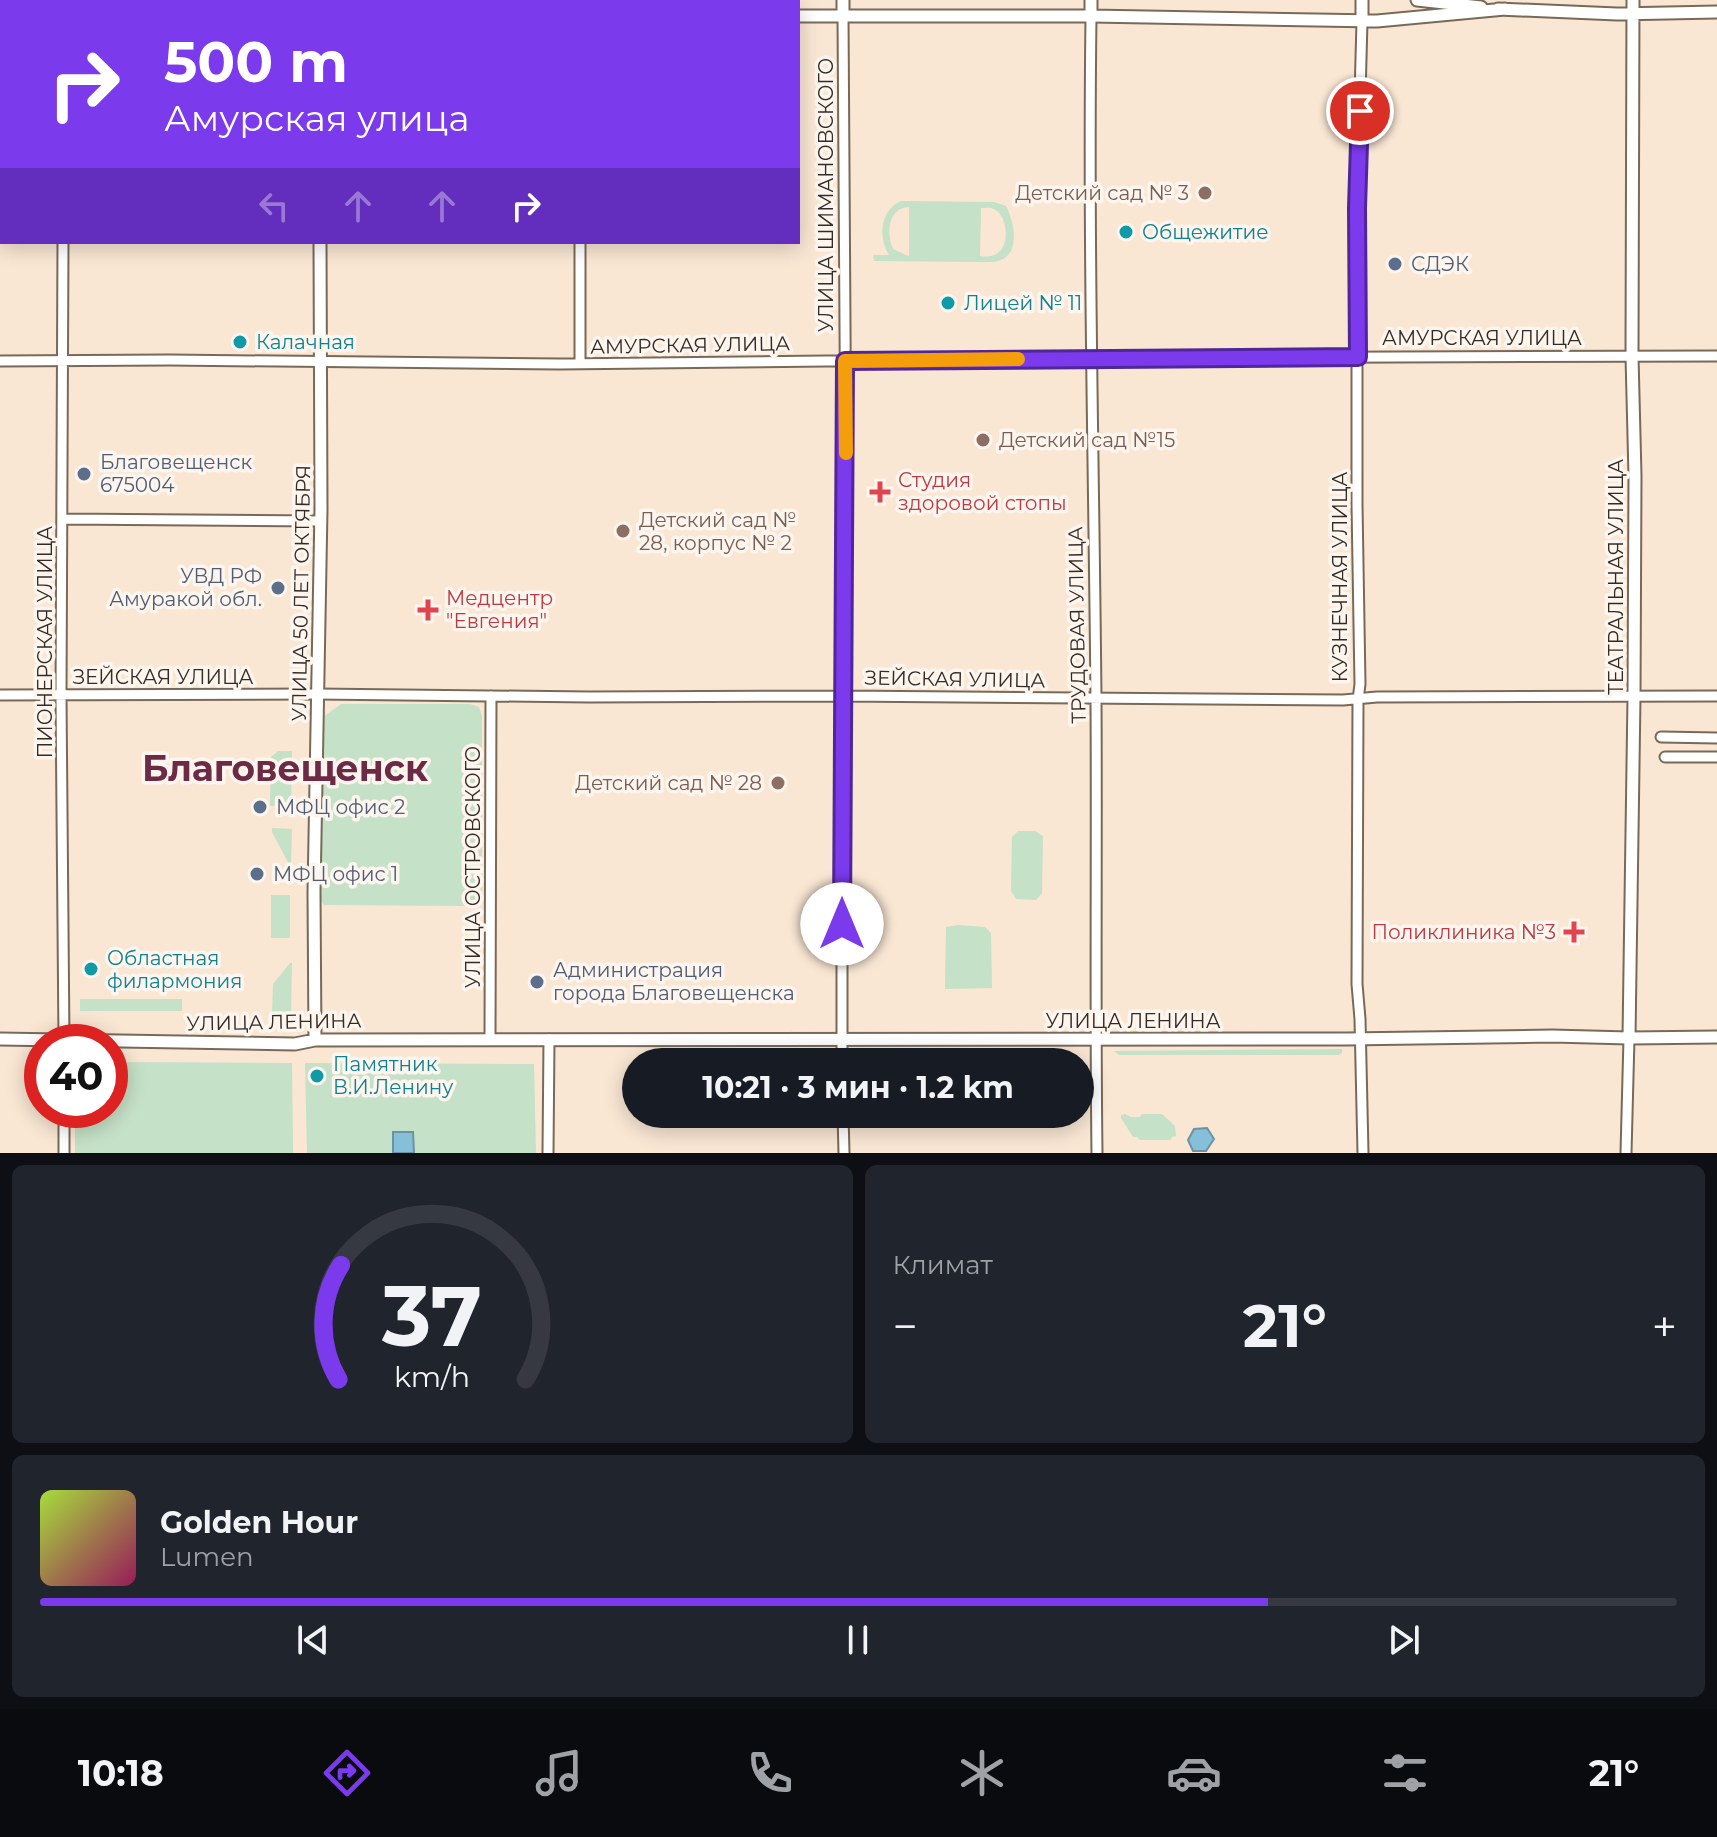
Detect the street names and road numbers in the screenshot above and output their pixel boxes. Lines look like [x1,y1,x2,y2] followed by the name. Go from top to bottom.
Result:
[814,58,838,332] street label: УЛИЦА ШИМАНОВСКОГО
[1382,326,1582,350] street label: АМУРСКАЯ УЛИЦА
[590,331,790,359] street label: АМУРСКАЯ УЛИЦА
[1604,459,1628,695] street label: ТЕАТРАЛЬНАЯ УЛИЦА
[287,464,315,722] street label: УЛИЦА 50 ЛЕТ ОКТЯБРЯ
[1328,472,1352,682] street label: КУЗНЕЧНАЯ УЛИЦА
[33,526,57,758] street label: ПИОНЕРСКАЯ УЛИЦА
[1063,526,1091,724] street label: ТРУДОВАЯ УЛИЦА
[73,665,253,689] street label: ЗЕЙСКАЯ УЛИЦА
[864,665,1046,693] street label: ЗЕЙСКАЯ УЛИЦА
[461,746,485,988] street label: УЛИЦА ОСТРОВСКОГО
[186,1008,362,1036] street label: УЛИЦА ЛЕНИНА
[1045,1009,1221,1033] street label: УЛИЦА ЛЕНИНА

